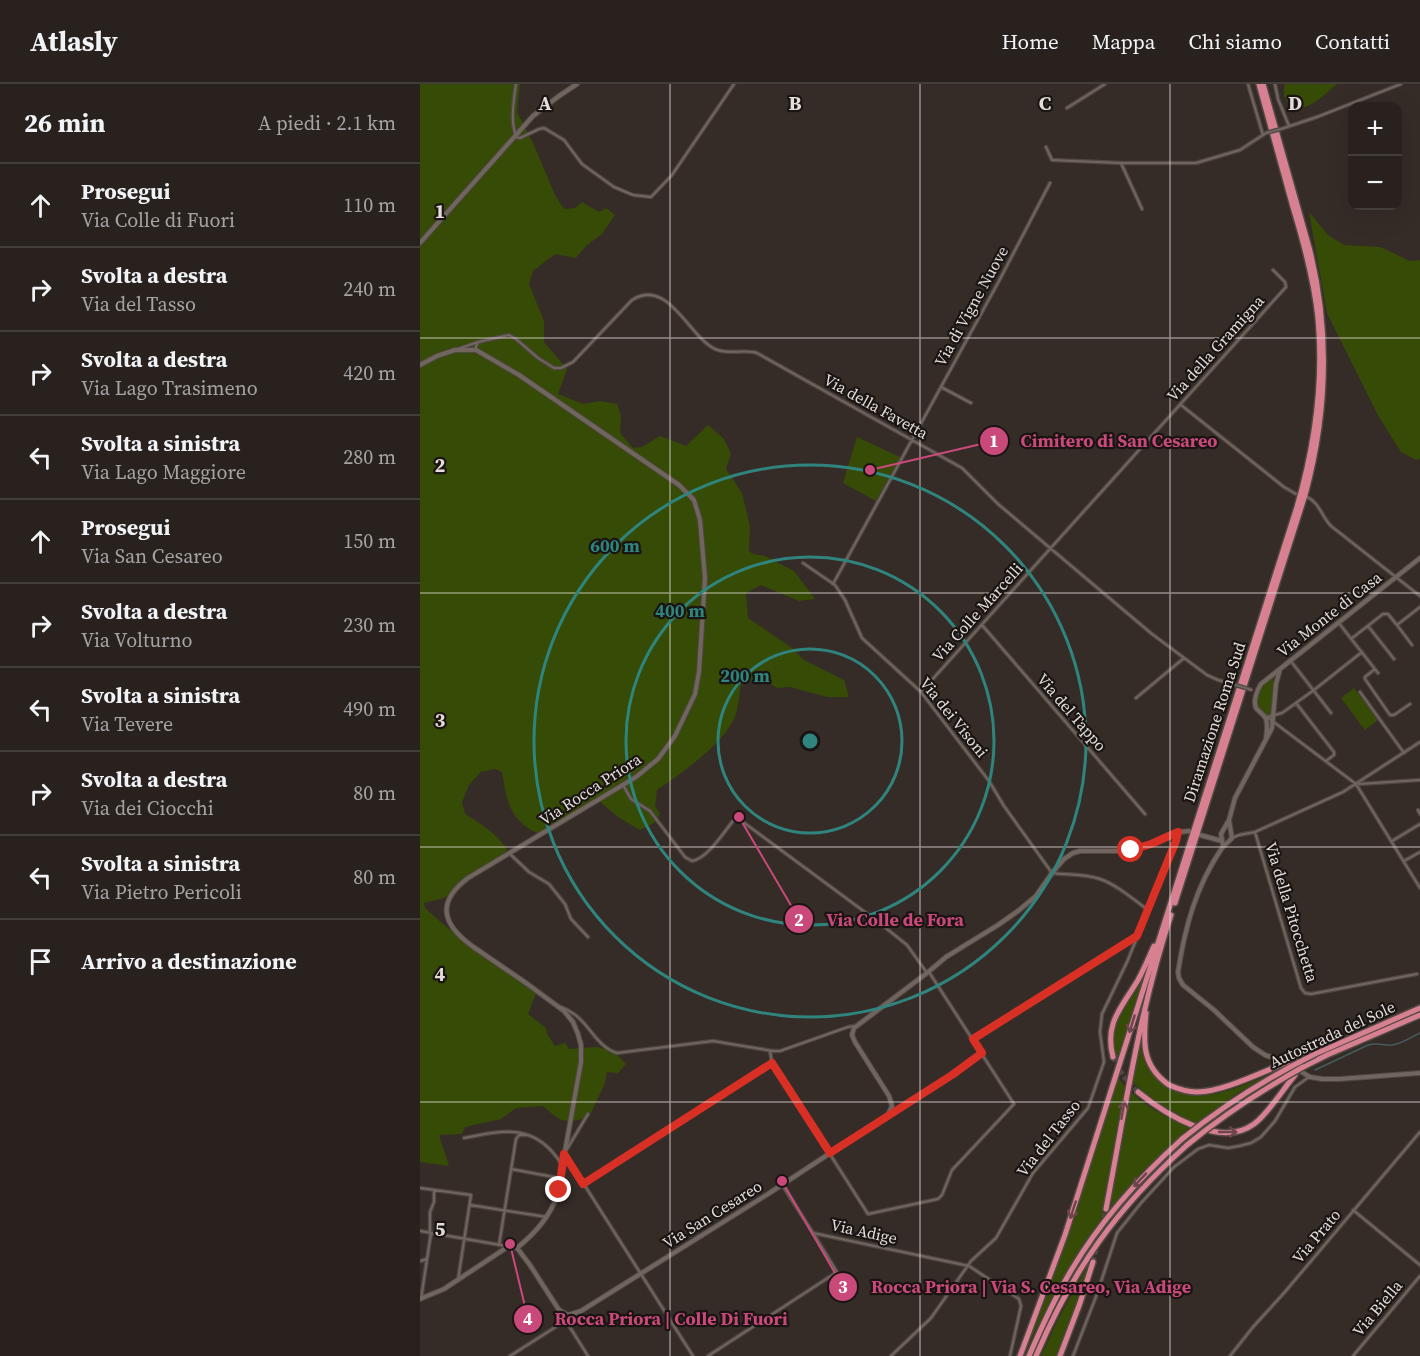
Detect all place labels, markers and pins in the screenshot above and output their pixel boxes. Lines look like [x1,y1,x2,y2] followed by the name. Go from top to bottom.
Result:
[979,423,1229,459] callout: Cimitero di San Cesareo
[800,731,820,751] centre of rings
[784,901,976,937] callout: Via Colle de Fora
[828,1269,1203,1305] callout: Rocca Priora | Via S. Cesareo, Via Adige
[513,1301,800,1337] callout: Rocca Priora | Colle Di Fuori

